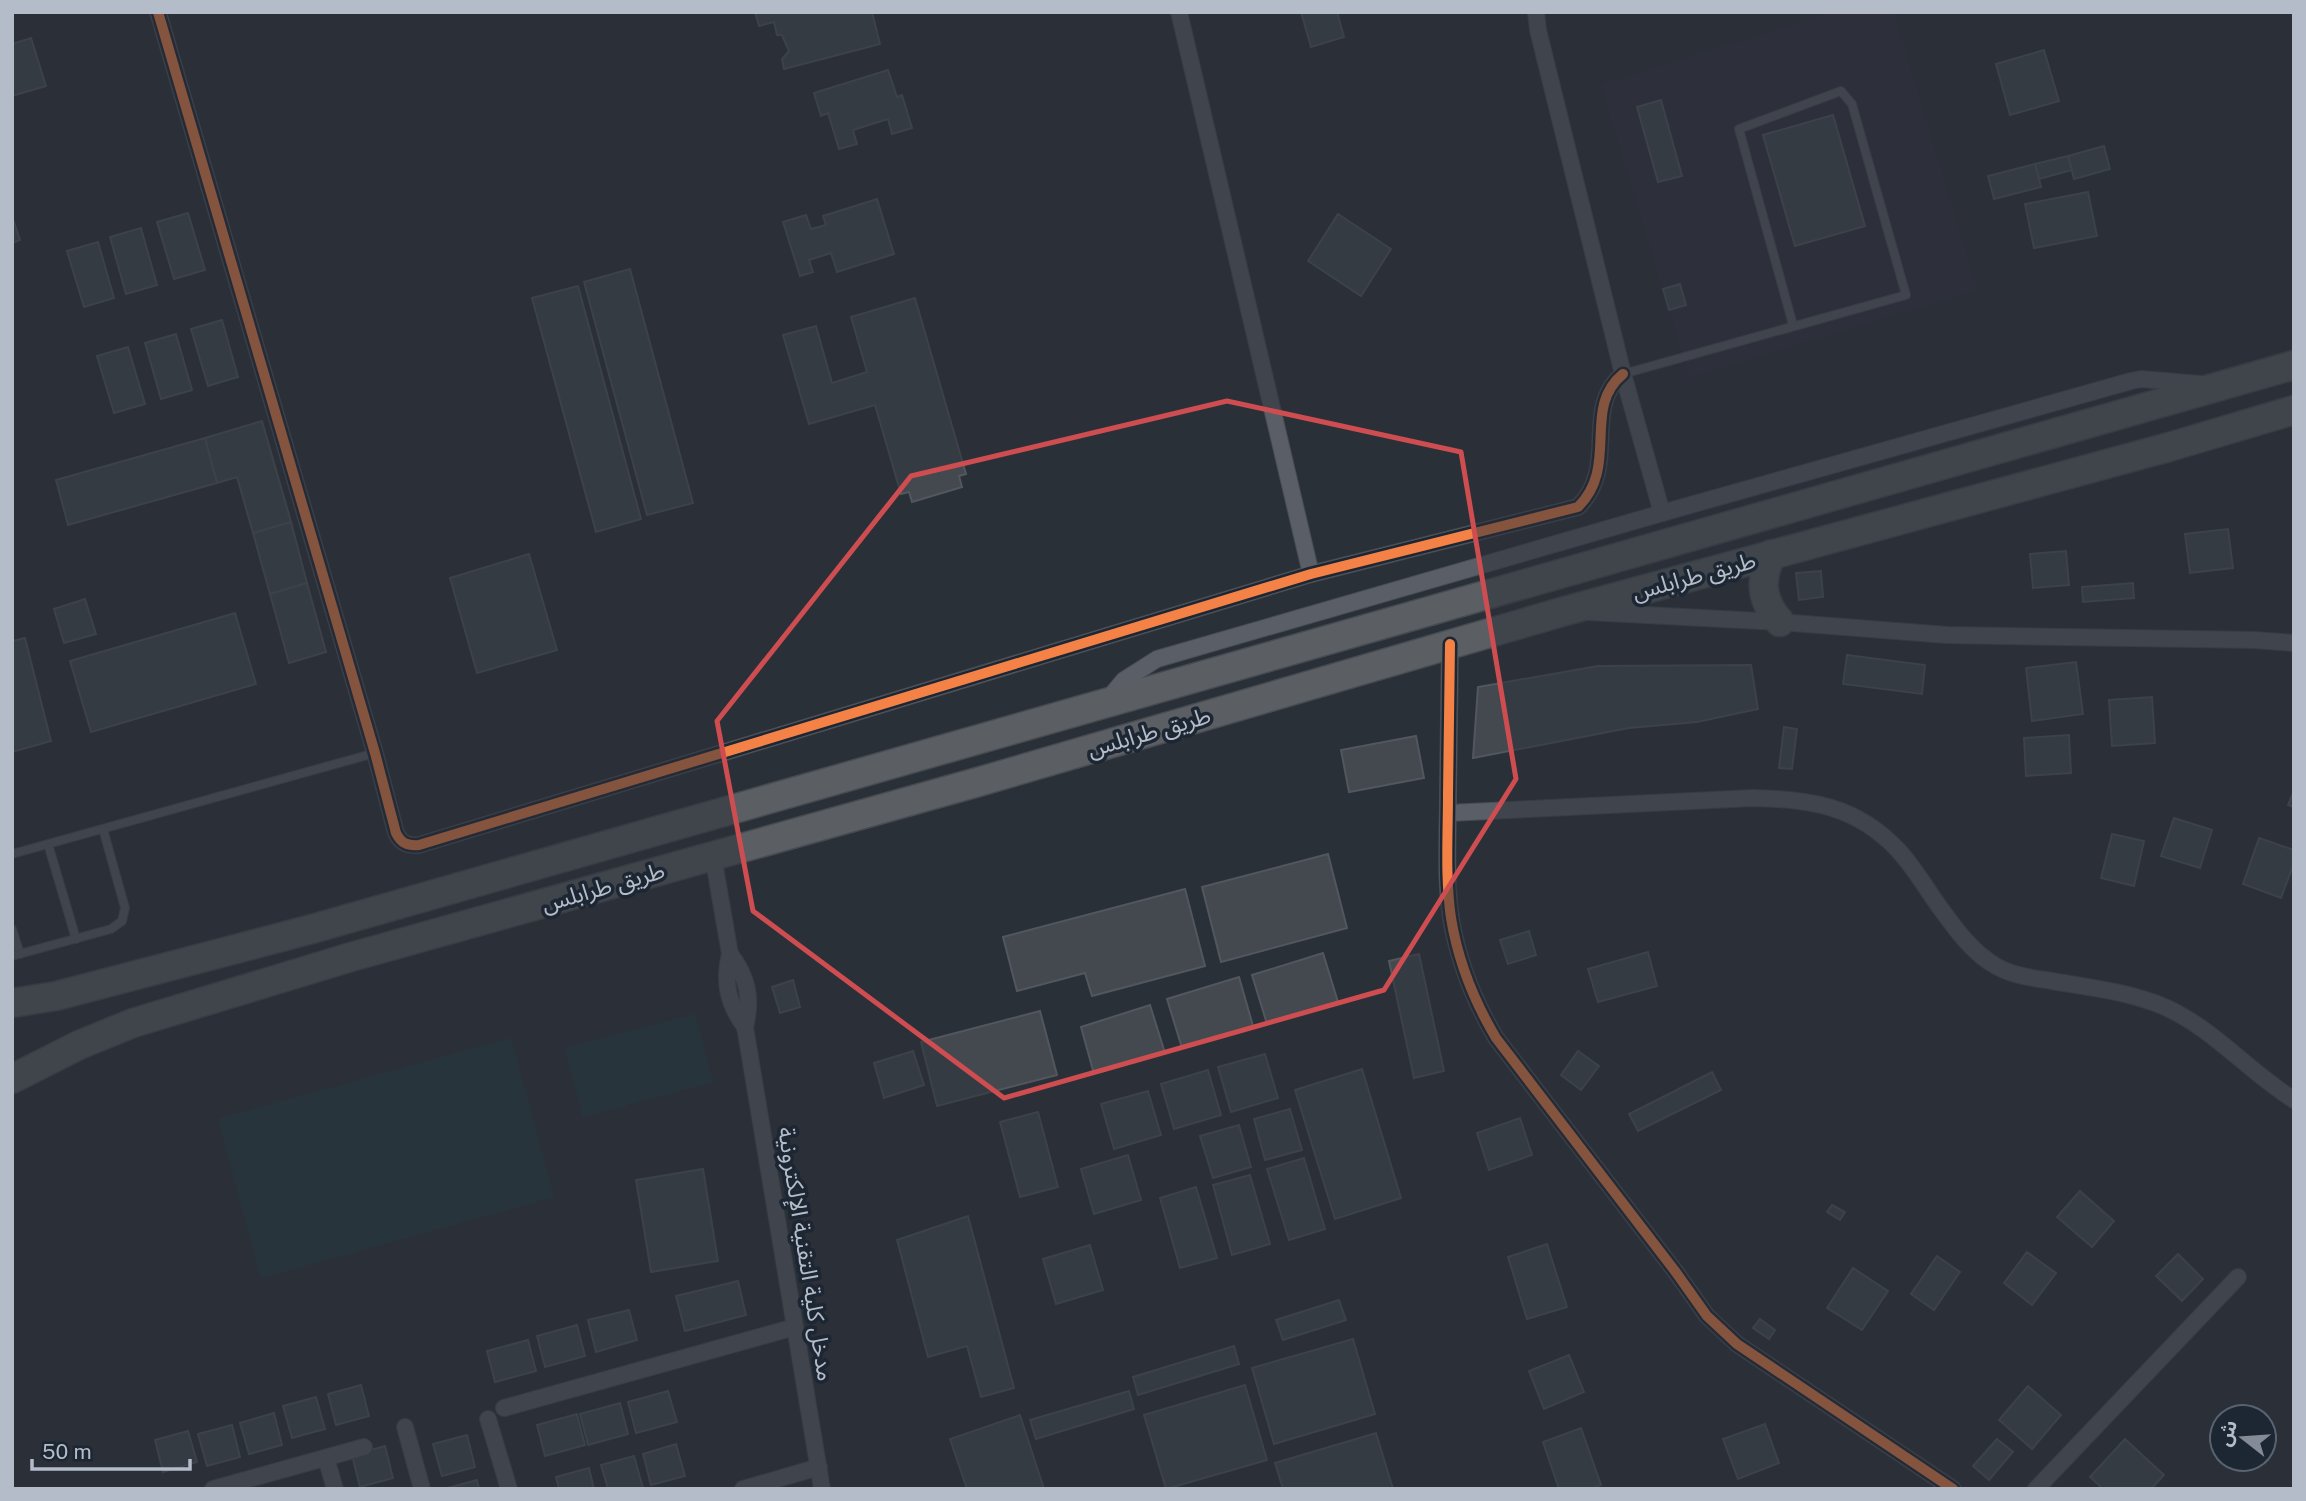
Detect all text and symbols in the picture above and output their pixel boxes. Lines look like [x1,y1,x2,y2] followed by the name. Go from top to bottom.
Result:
[1629,546,1759,606] street label: طريق طرابلس
[1084,701,1214,763] street label: طريق طرابلس
[538,856,668,918] street label: طريق طرابلس
[770,1125,840,1383] street label: مدخل كلية التقنية الإلكترونية
[2208,1403,2278,1473] north arrow
[2212,1417,2241,1449] text: ش
[32,1428,189,1472] scale bar
[42,1439,92,1464] text: 50 m

